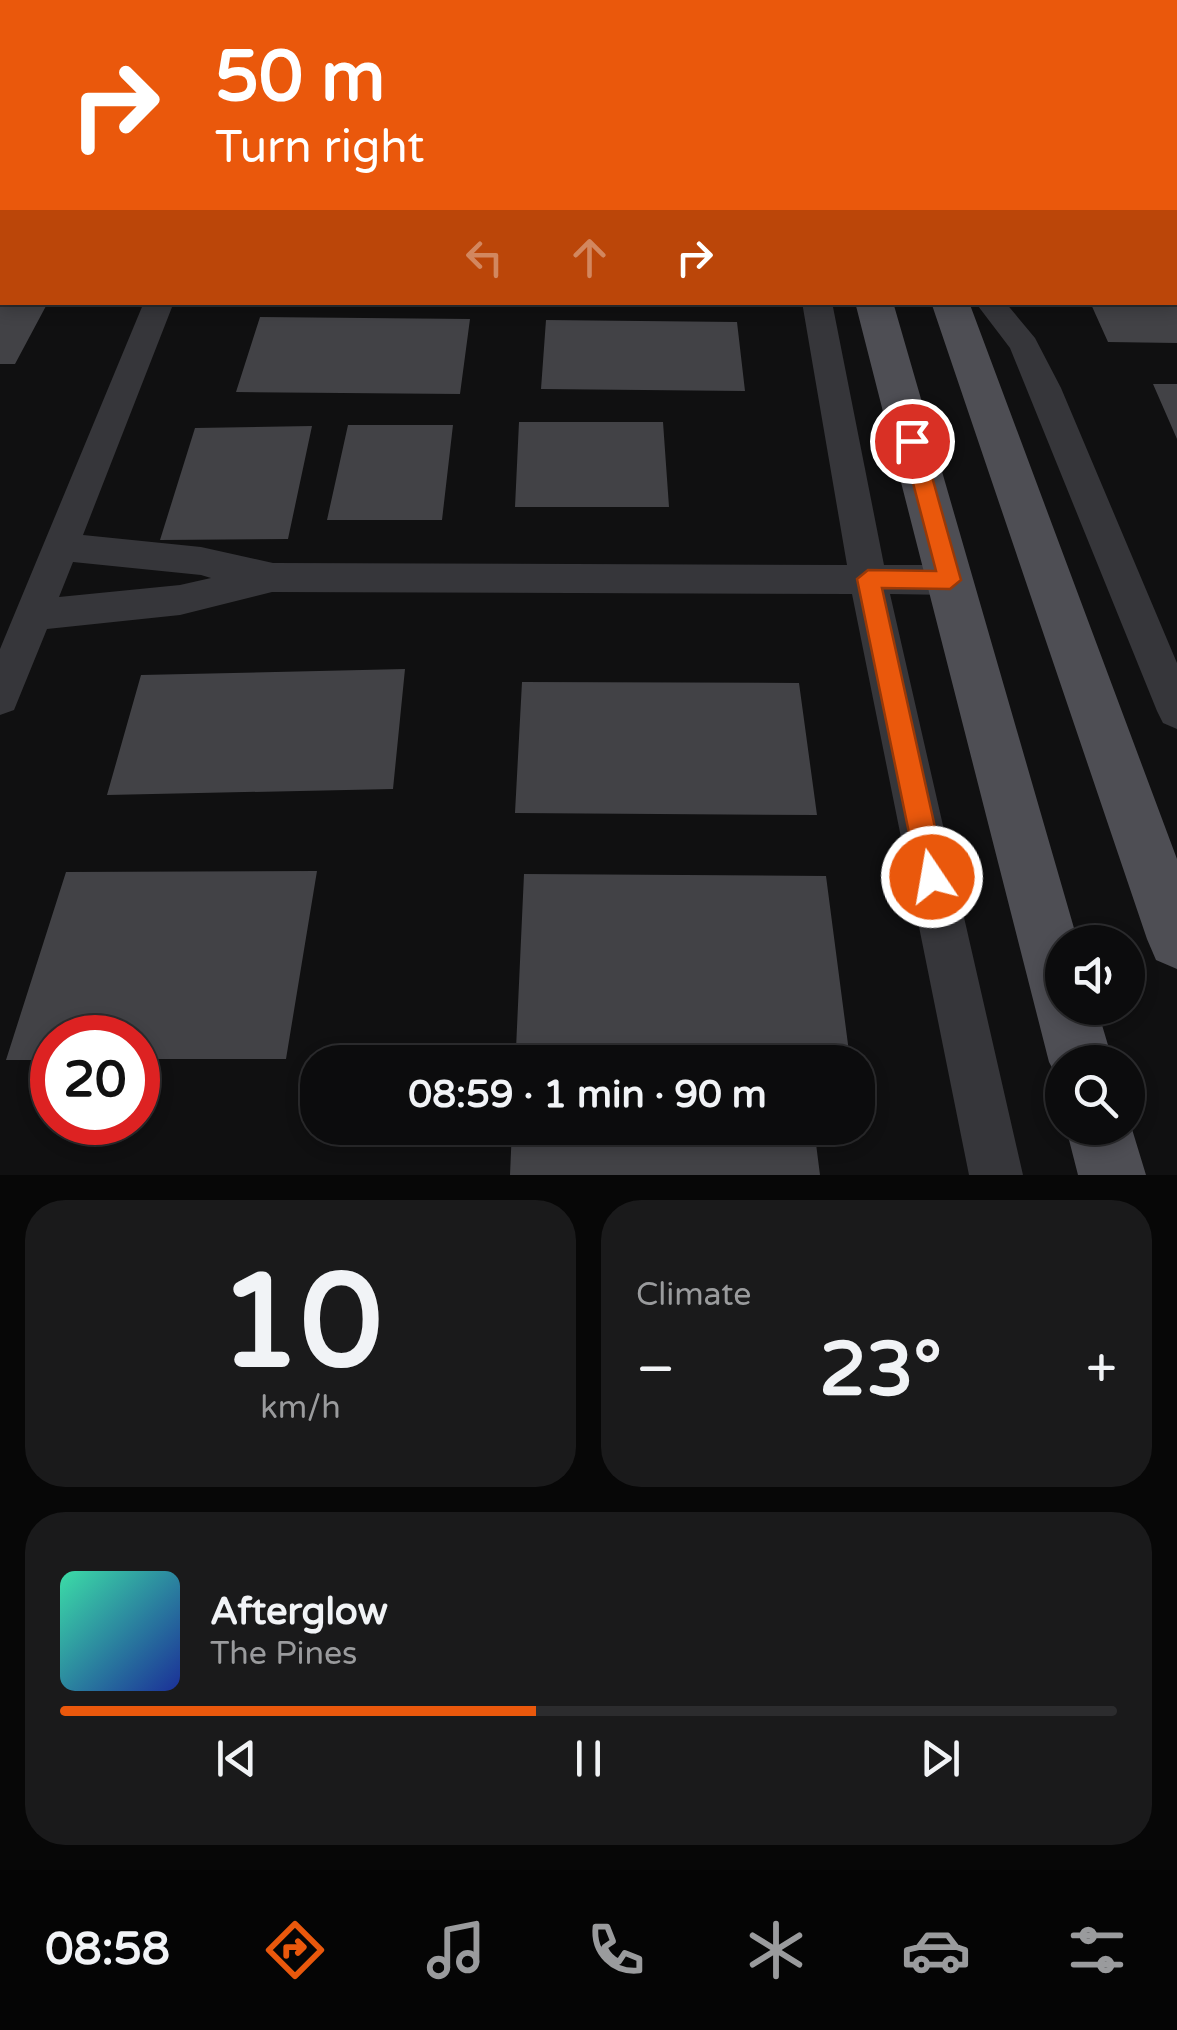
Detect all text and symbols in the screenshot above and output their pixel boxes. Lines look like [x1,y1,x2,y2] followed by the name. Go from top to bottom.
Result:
[215,36,385,120] text: 50 m
[50,40,180,170] icon: right
[215,121,424,175] text: Turn right
[457,230,512,285] icon: left
[562,230,617,285] icon: ahead
[667,230,722,285] icon: right
[870,399,955,484] pin
[885,414,940,469] icon: arrive
[880,825,984,929] position arrow
[1045,925,1145,1145] map controls
[1045,925,1145,1025] button: sound
[30,1015,160,1145] speed limit sign: 20
[1045,1045,1145,1145] button: search
[408,1072,767,1118] text: 08:59 · 1 min · 90 m
[219,1246,382,1402] text: 10
[636,1276,751,1314] text: Climate
[819,1325,942,1415] text: 23°
[636,1337,675,1403] text: −
[1086,1337,1117,1403] text: +
[260,1389,341,1427] text: km/h
[210,1589,388,1635] text: Afterglow
[210,1635,357,1673] text: The Pines
[209,1731,264,1786] icon: previous
[561,1731,616,1786] icon: pause
[913,1731,968,1786] icon: next
[260,1915,330,1985] icon: directions
[421,1915,491,1985] icon: music
[581,1915,651,1985] icon: phone
[741,1915,811,1985] icon: climate
[901,1915,971,1985] icon: car
[1062,1915,1132,1985] icon: filters
[45,1923,170,1977] text: 08:58

